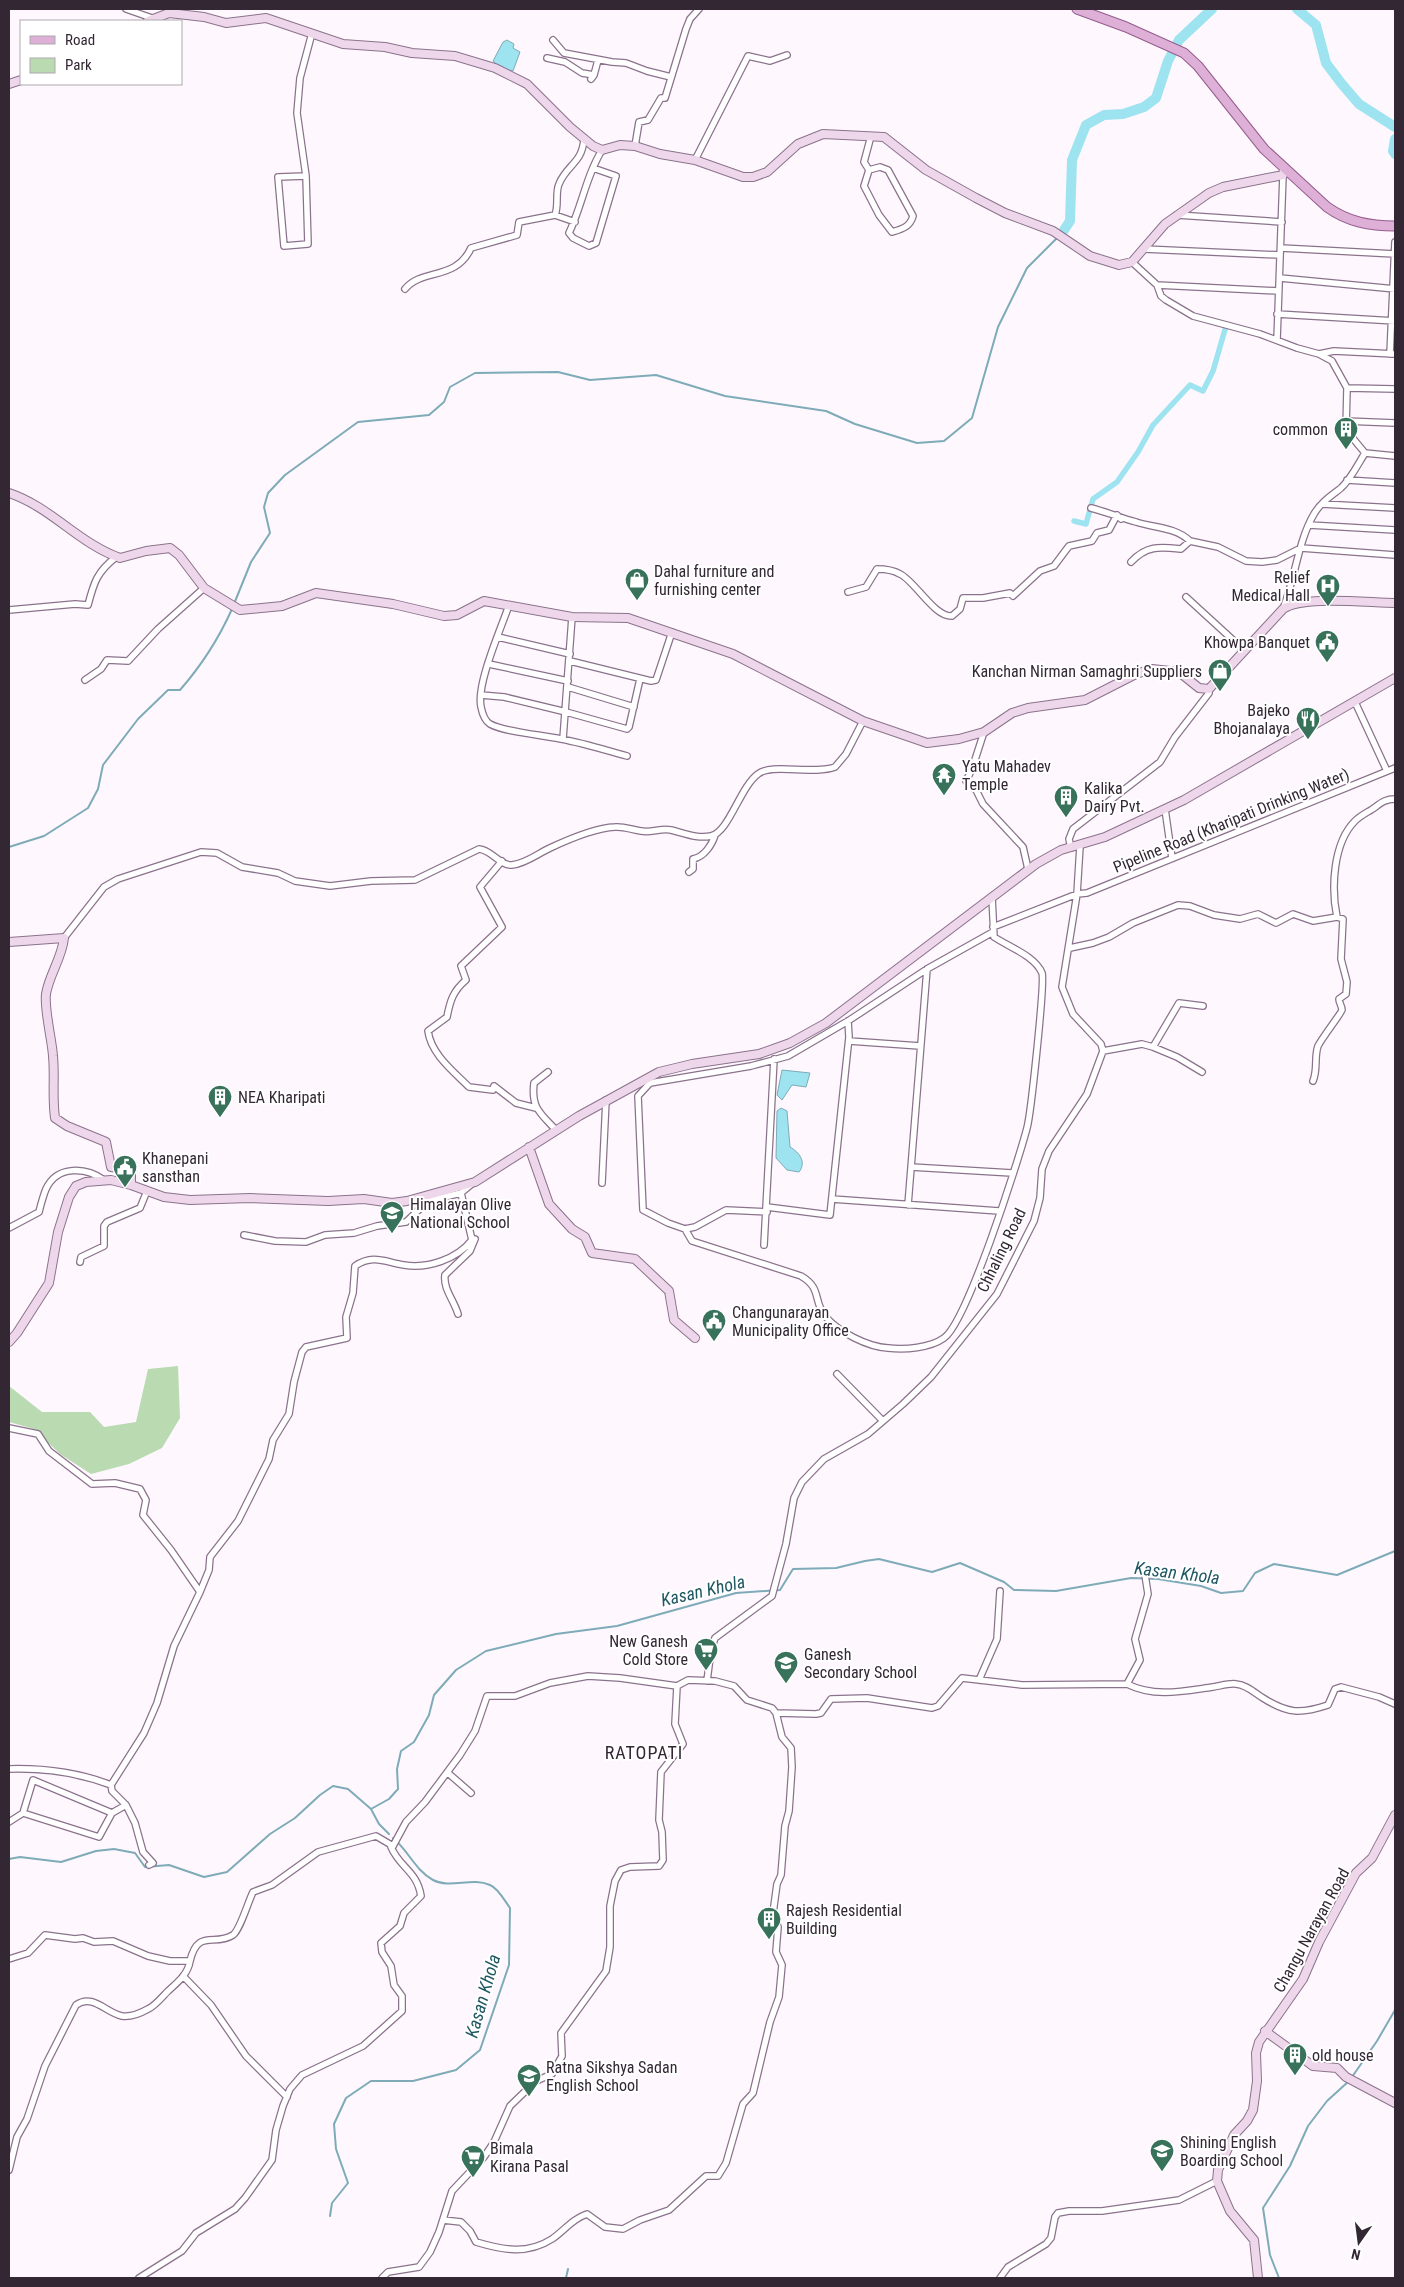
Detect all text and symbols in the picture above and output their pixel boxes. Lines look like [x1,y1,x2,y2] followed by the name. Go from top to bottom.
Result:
[20,20,182,85] legend
[65,31,95,49] text: Road
[65,56,92,74] text: Park
[1333,416,1359,450] building icon: common
[1273,420,1328,439] place label: common
[654,562,774,599] place label: Dahal furniture and furnishing center
[624,567,650,601] shop icon: Dahal furniture and furnishing center
[1231,568,1310,605] place label: Relief Medical Hall
[1315,573,1341,607] hospital icon: Relief Medical Hall
[1314,629,1340,663] public building icon: Khowpa Banquet
[1204,633,1310,652] place label: Khowpa Banquet
[1207,658,1233,692] shop icon: Kanchan Nirman Samaghri Suppliers
[972,662,1202,681] place label: Kanchan Nirman Samaghri Suppliers
[1213,701,1290,738] place label: Bajeko Bhojanalaya
[1295,706,1321,740] restaurant icon: Bajeko Bhojanalaya
[962,757,1051,794] place label: Yatu Mahadev Temple
[931,762,957,796] temple icon: Yatu Mahadev Temple
[1110,764,1352,877] street label: Pipeline Road (Kharipati Drinking Water)
[1084,779,1145,816] place label: Kalika Dairy Pvt.
[1053,784,1079,818] building icon: Kalika Dairy Pvt.
[207,1084,233,1118] building icon: NEA Kharipati
[238,1088,325,1107] place label: NEA Kharipati
[142,1149,208,1186] place label: Khanepani sansthan
[112,1154,138,1188] public building icon: Khanepani sansthan
[410,1195,511,1232] place label: Himalayan Olive National School
[379,1200,405,1234] school or university icon: Himalayan Olive National School
[973,1205,1030,1295] street label: Chhaling Road
[732,1303,849,1340] place label: Changunarayan Municipality Office
[701,1308,727,1342] public building icon: Changunarayan Municipality Office
[1133,1557,1221,1588] water label: Kasan Khola
[659,1571,747,1610] water label: Kasan Khola
[609,1632,688,1669] place label: New Ganesh Cold Store
[693,1637,719,1671] supermarket icon: New Ganesh Cold Store
[804,1645,917,1682] place label: Ganesh Secondary School
[773,1650,799,1684] school or university icon: Ganesh Secondary School
[605,1742,683,1763] district label: RATOPATI
[1269,1865,1353,1996] street label: Changu Narayan Road
[786,1901,902,1938] place label: Rajesh Residential Building
[756,1906,782,1940] building icon: Rajesh Residential Building
[461,1952,504,2040] water label: Kasan Khola
[1282,2042,1308,2076] building icon: old house
[1312,2046,1374,2065] place label: old house
[546,2058,677,2095] place label: Ratna Sikshya Sadan English School
[516,2063,542,2097] school or university icon: Ratna Sikshya Sadan English School
[1180,2133,1283,2170] place label: Shining English Boarding School
[1149,2138,1175,2172] school or university icon: Shining English Boarding School
[490,2139,569,2176] place label: Bimala Kirana Pasal
[460,2144,486,2178] supermarket icon: Bimala Kirana Pasal
[1334,2217,1384,2267] north arrow
[1350,2246,1362,2263] text: N

